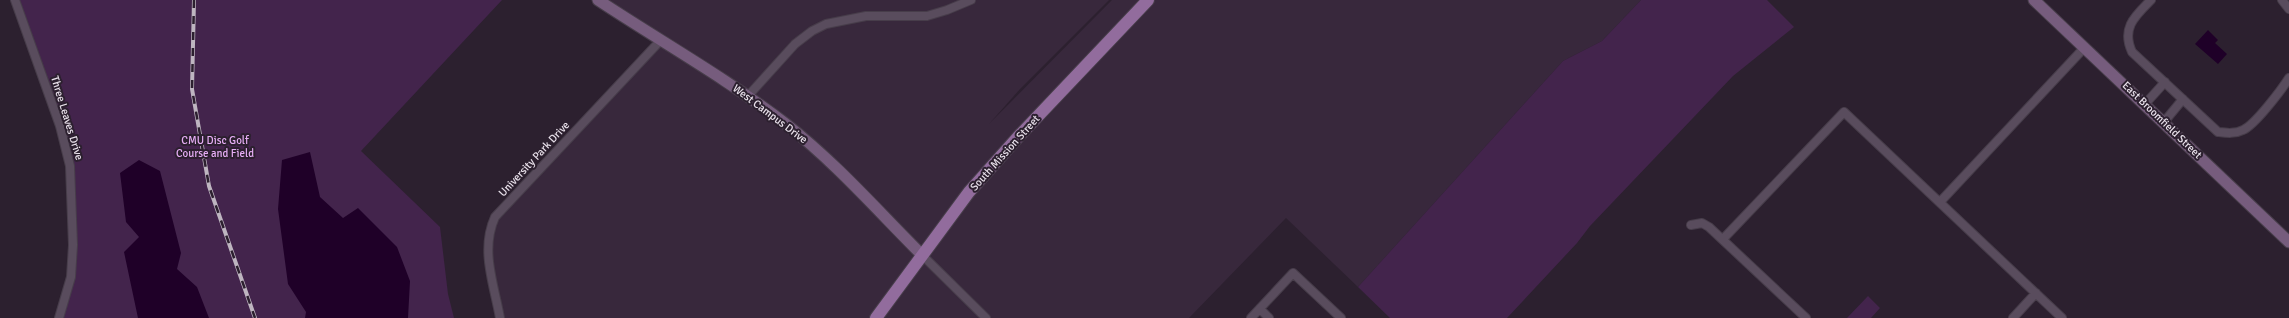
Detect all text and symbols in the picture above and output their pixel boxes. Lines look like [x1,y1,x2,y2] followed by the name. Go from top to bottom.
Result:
[48,74,86,162] street label: Three Leaves Drive
[2120,79,2204,161] street label: East Broomfield Street
[730,82,810,146] street label: West Campus Drive
[968,112,1043,194] street label: South Mission Street
[496,119,572,199] street label: University Park Drive
[176,134,254,160] park label: CMU Disc Golf Course and Field

